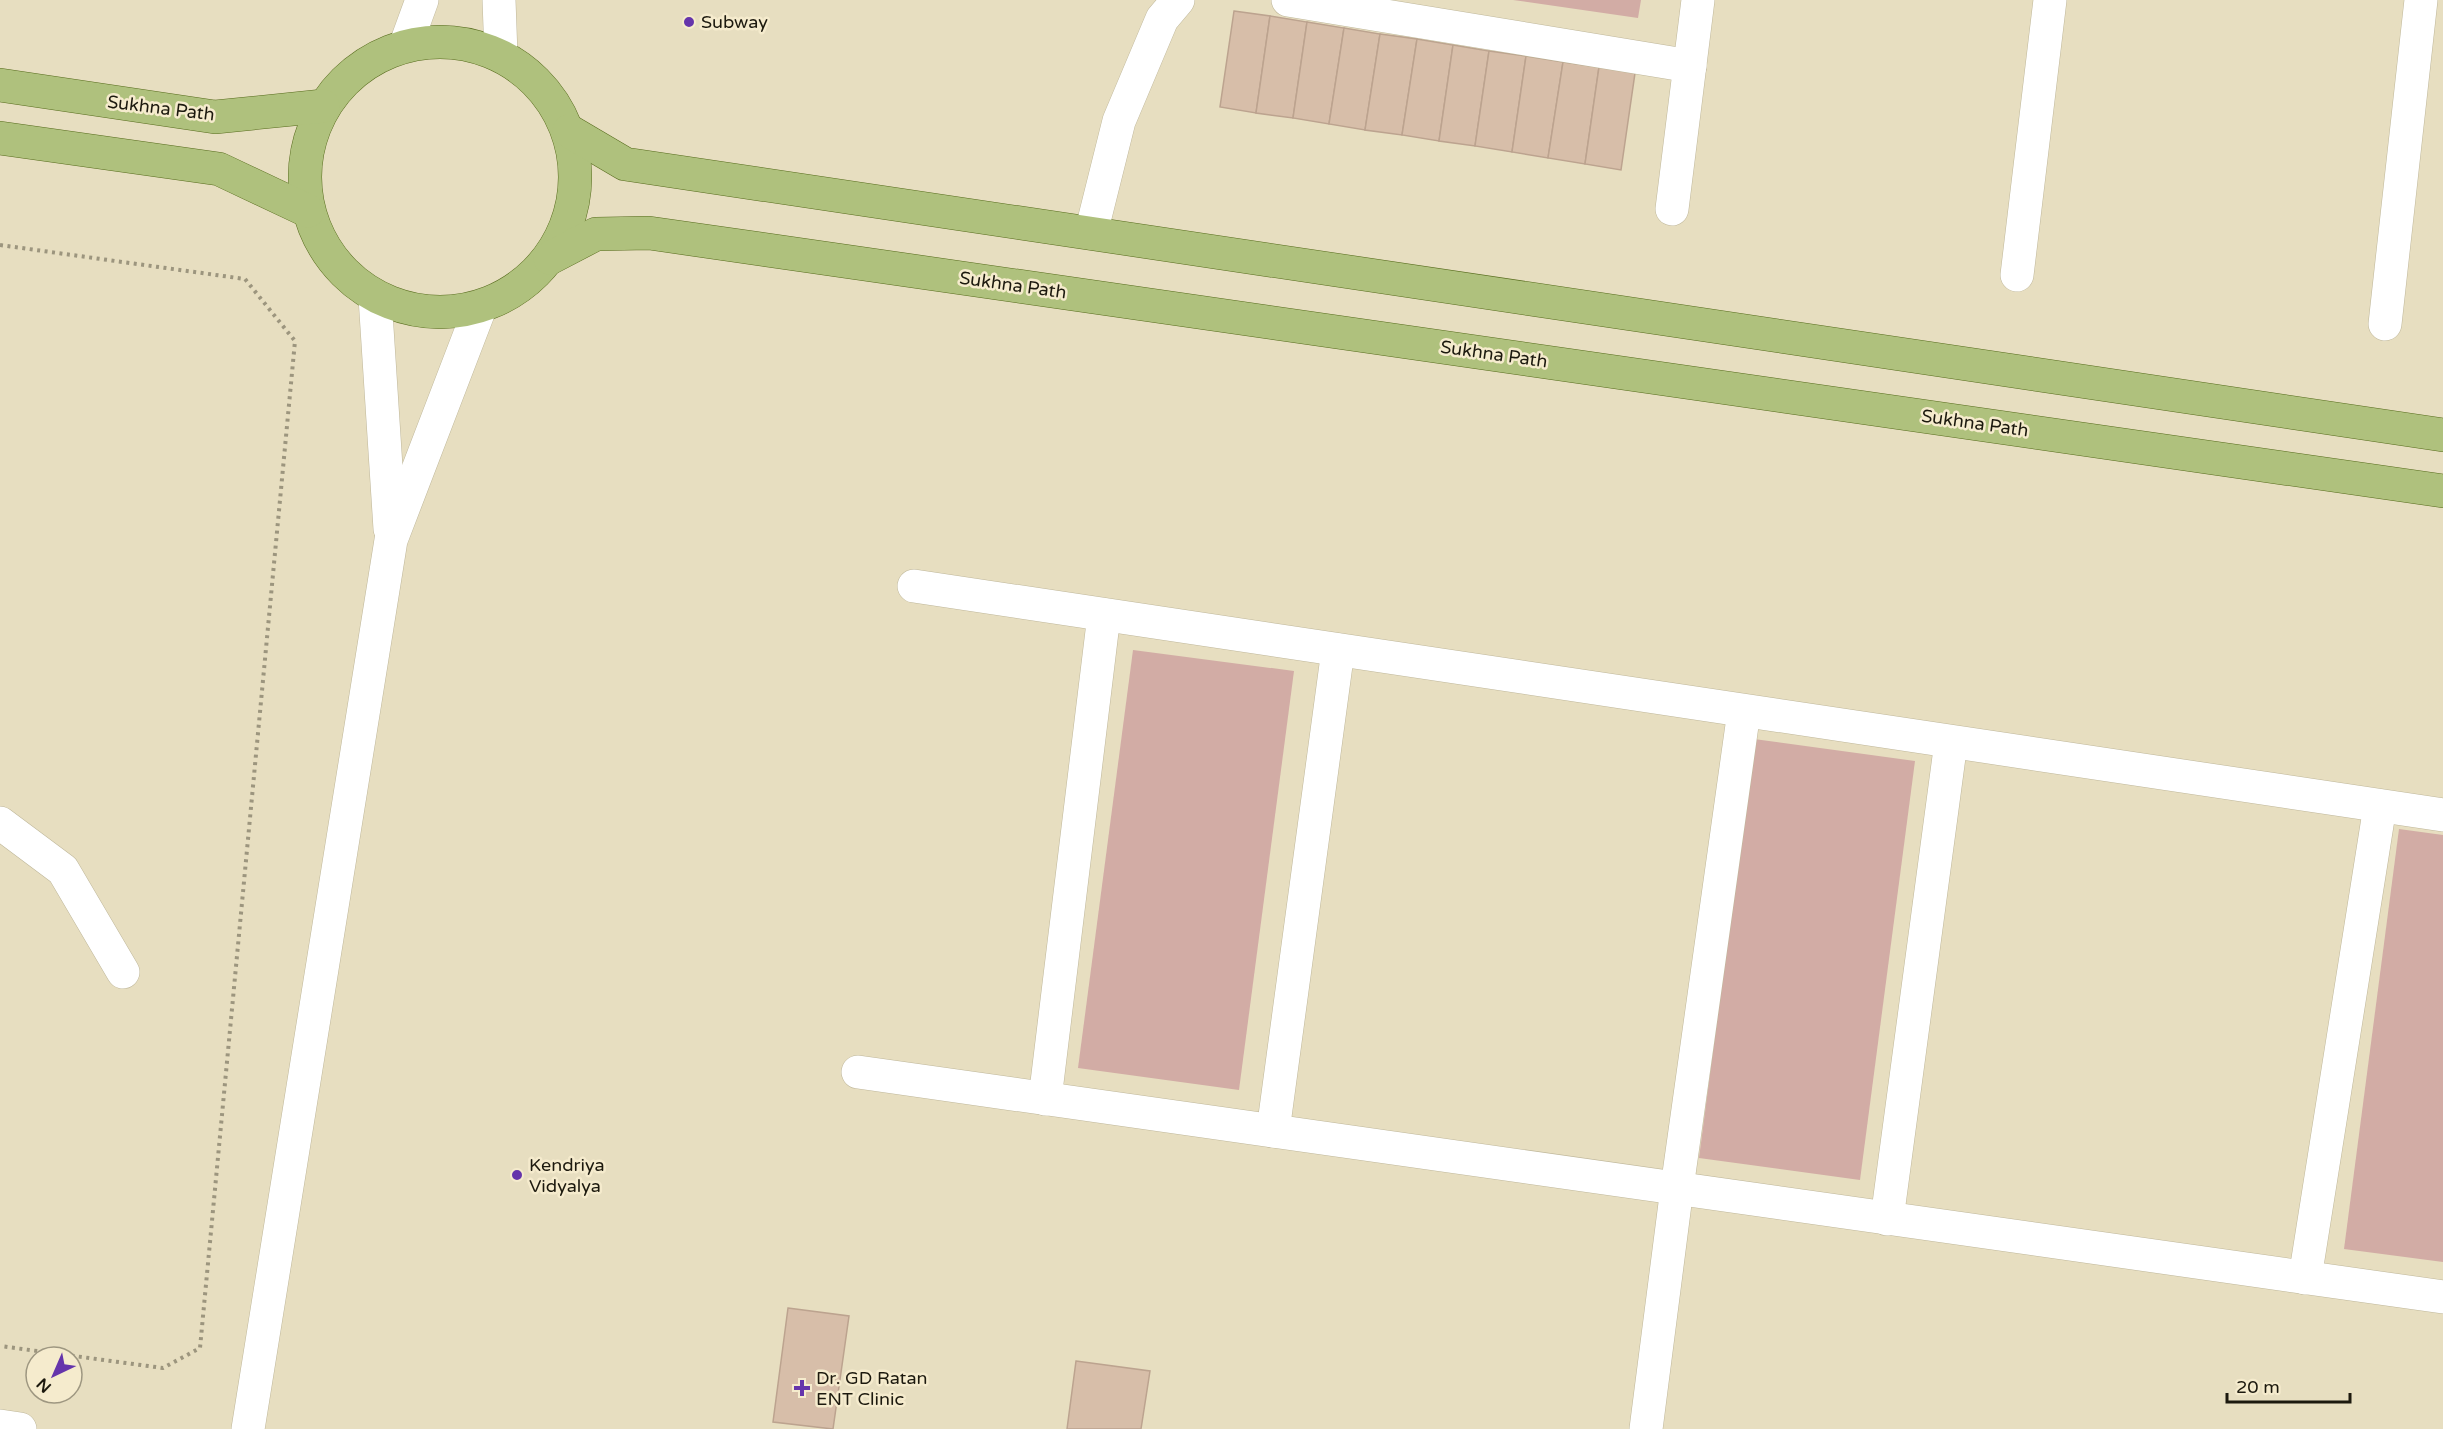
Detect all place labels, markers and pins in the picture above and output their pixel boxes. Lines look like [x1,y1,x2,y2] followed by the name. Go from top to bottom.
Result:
[701,11,768,33] place label: Subway
[682,15,696,29] marker: Subway
[529,1154,605,1197] place label: Kendriya Vidyalya
[510,1168,524,1182] marker: Kendriya Vidyalya
[816,1367,928,1410] place label: Dr. GD Ratan ENT Clinic
[793,1379,811,1397] marker: Dr. GD Ratan ENT Clinic

